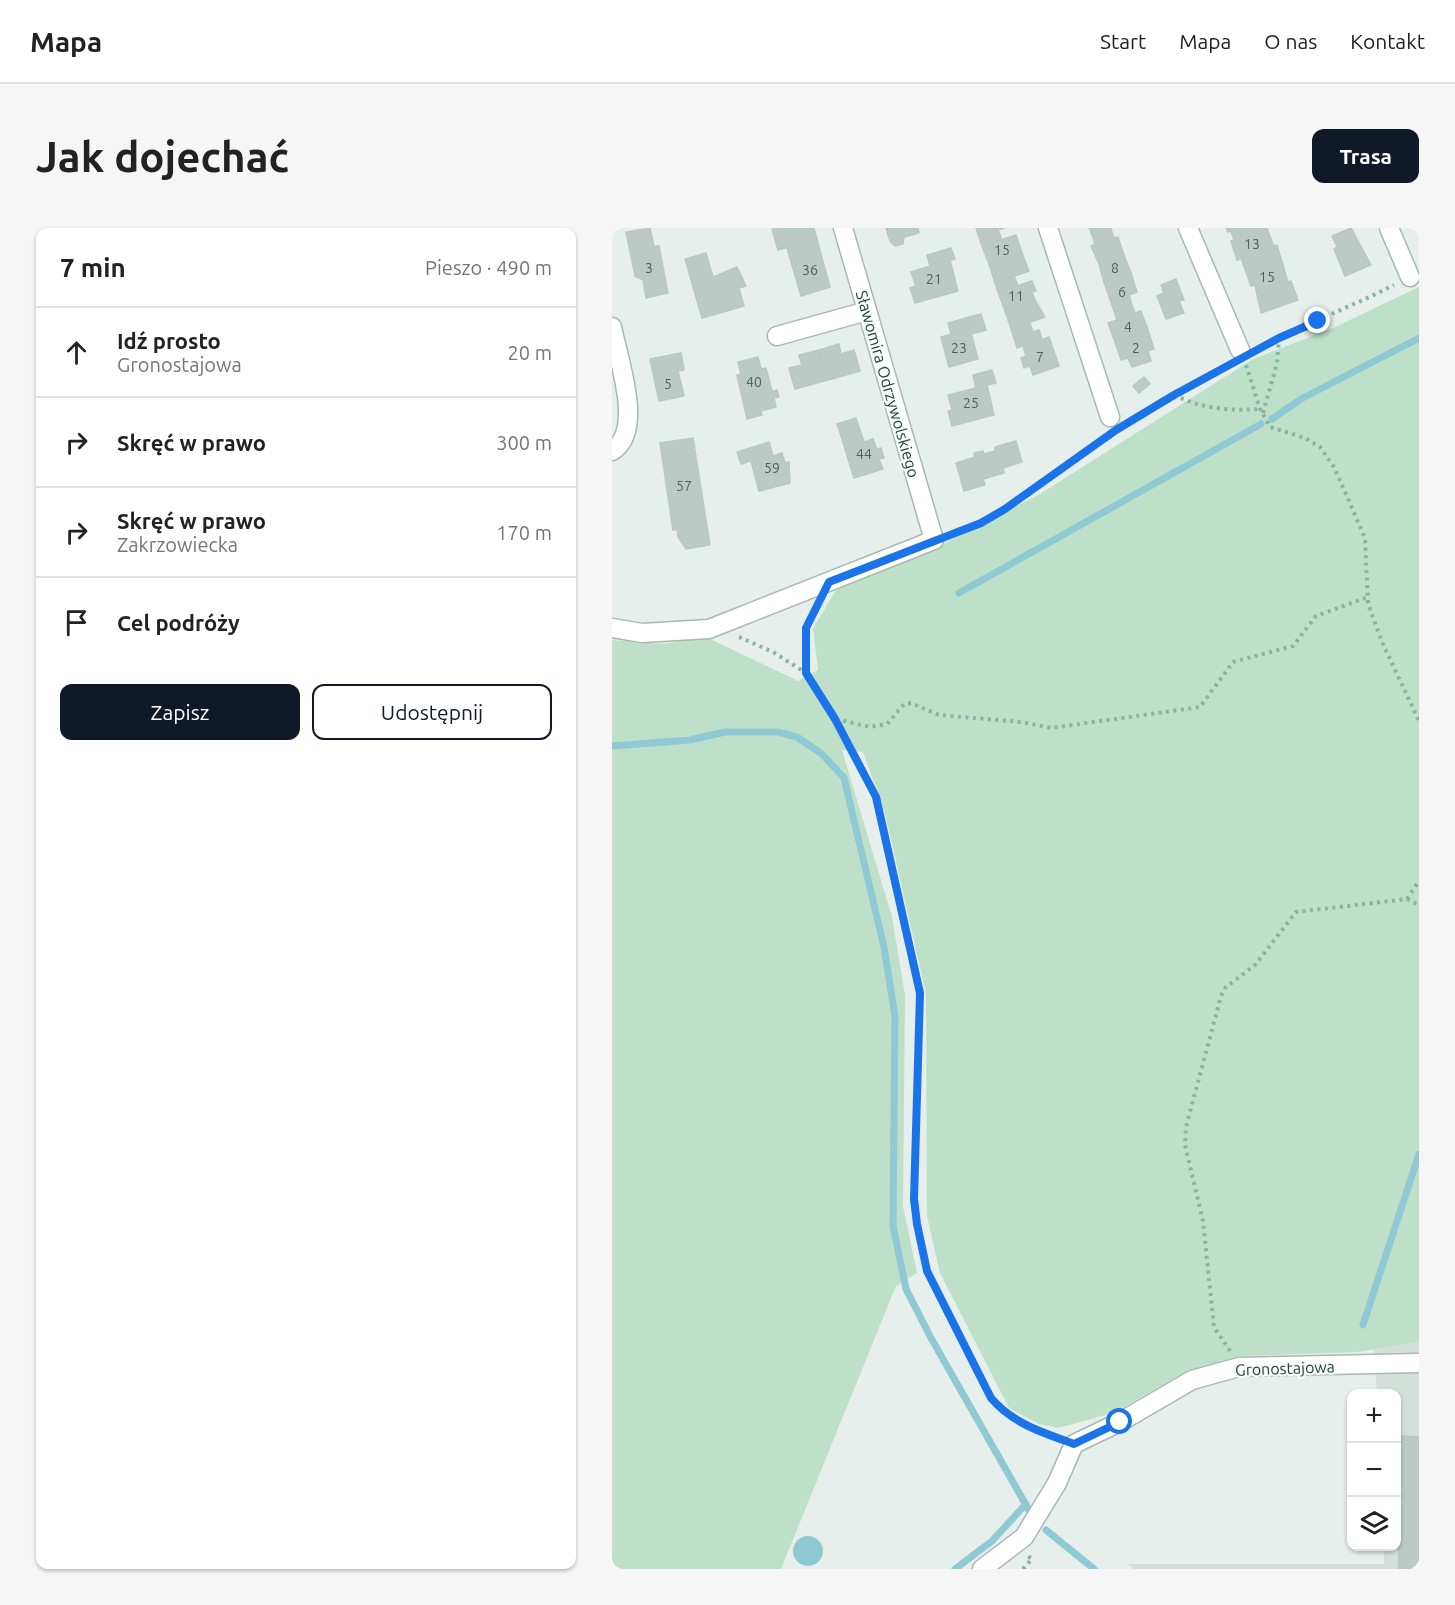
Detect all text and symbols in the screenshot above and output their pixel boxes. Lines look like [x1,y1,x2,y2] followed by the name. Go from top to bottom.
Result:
[30,26,102,57] text: Mapa
[1100,29,1146,53] text: Start
[1179,29,1231,53] text: Mapa
[1264,29,1317,53] text: O nas
[1350,29,1425,53] text: Kontakt
[1312,129,1419,183] button: Trasa
[36,133,289,180] text: Jak dojechać
[1244,236,1260,252] house number: 13
[994,242,1010,258] house number: 15
[60,253,126,282] text: 7 min
[425,256,552,279] text: Pieszo · 490 m
[645,260,653,276] house number: 3
[1111,260,1119,276] house number: 8
[802,262,818,278] house number: 36
[1259,269,1275,285] house number: 15
[926,271,942,287] house number: 21
[1118,284,1126,300] house number: 6
[853,288,923,480] street label: Sławomira Odrzywolskiego
[1008,288,1024,304] house number: 11
[1304,307,1330,333] route end
[1124,319,1132,335] house number: 4
[117,328,221,353] text: Idź prosto
[60,336,93,369] icon: ahead
[951,340,967,356] house number: 23
[1132,340,1140,356] house number: 2
[508,341,552,364] text: 20 m
[1036,349,1044,365] house number: 7
[117,353,242,376] text: Gronostajowa
[746,374,762,390] house number: 40
[664,376,672,392] house number: 5
[963,395,979,411] house number: 25
[60,426,93,459] icon: right
[117,430,266,455] text: Skręć w prawo
[496,431,552,454] text: 300 m
[856,446,872,462] house number: 44
[764,460,780,476] house number: 59
[676,478,692,494] house number: 57
[117,508,266,533] text: Skręć w prawo
[60,516,93,549] icon: right
[496,521,552,544] text: 170 m
[117,533,238,556] text: Zakrzowiecka
[60,606,93,639] icon: arrive
[117,610,240,635] text: Cel podróży
[60,684,300,740] button: Zapisz
[312,684,552,740] button: Udostępnij
[1235,1357,1335,1379] street label: Gronostajowa
[1347,1389,1401,1551] map controls
[1347,1389,1401,1443] button: +
[1106,1408,1132,1434] route start
[1347,1443,1401,1497] button: −
[1347,1497,1401,1551] button: layers

